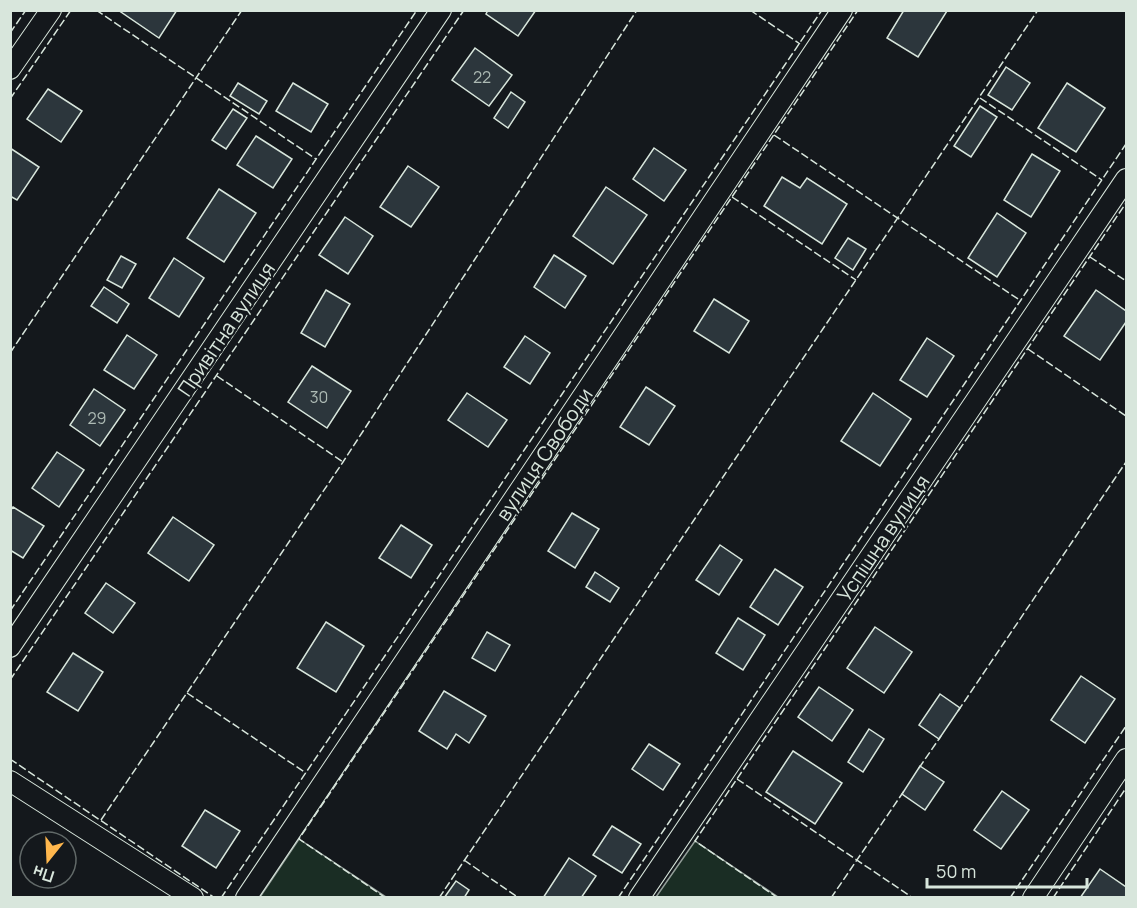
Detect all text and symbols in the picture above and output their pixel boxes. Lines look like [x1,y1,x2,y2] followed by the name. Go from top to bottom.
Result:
[473,66,491,88] house number: 22
[171,257,281,401] street label: Привітна вулиця
[490,382,598,526] street label: вулиця Свободи
[310,386,328,408] house number: 30
[87,407,107,429] house number: 29
[831,469,935,607] street label: Успішна вулиця
[18,830,78,890] north arrow
[927,851,1088,889] scale bar
[936,859,976,883] text: 50 m
[30,860,57,888] text: Пн

